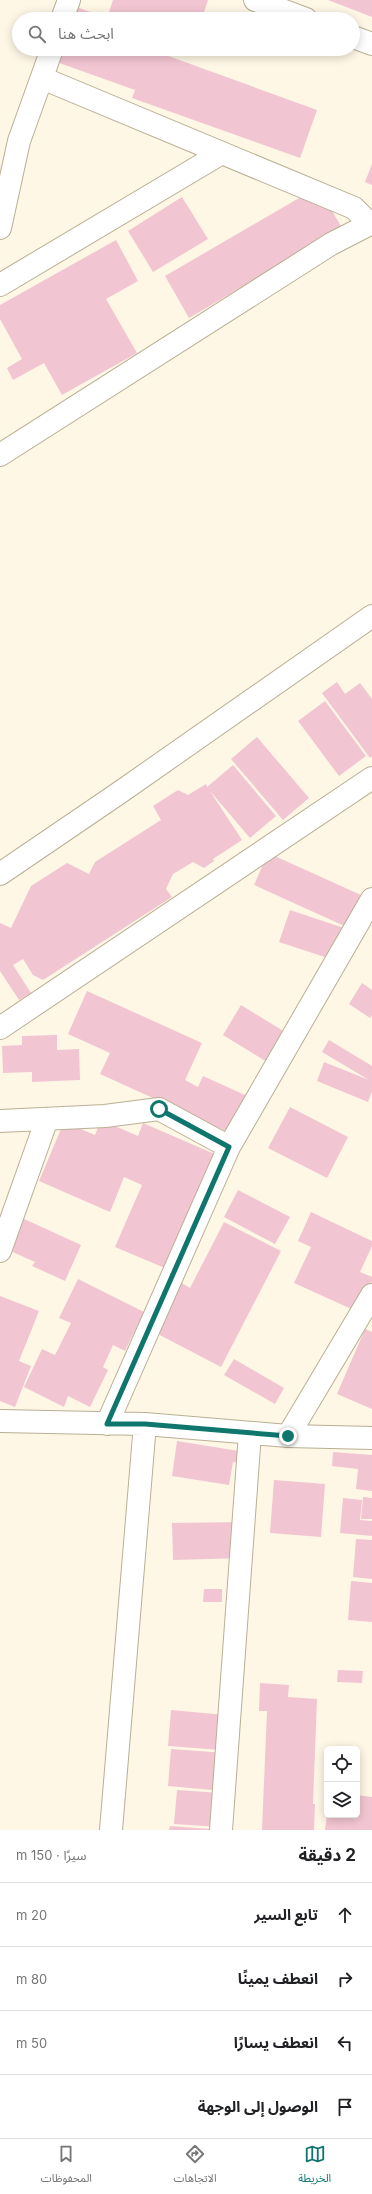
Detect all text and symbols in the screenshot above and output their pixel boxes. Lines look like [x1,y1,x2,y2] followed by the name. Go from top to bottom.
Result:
[12,12,360,56] search box
[26,23,48,45] icon: search
[58,24,114,43] text: ابحث هنا
[150,1100,168,1118] route start
[279,1427,297,1445] route end
[324,1746,360,1818] map controls
[324,1746,360,1782] button: locate
[324,1782,360,1818] button: layers
[298,1845,356,1865] text: 2 دقيقة
[16,1847,86,1863] text: سيرًا · 150 m
[334,1904,356,1926] icon: ahead
[254,1905,318,1924] text: تابع السير
[16,1907,47,1923] text: 20 m
[334,1968,356,1990] icon: right
[238,1969,318,1988] text: انعطف يمينًا
[16,1971,47,1987] text: 80 m
[334,2032,356,2054] icon: left
[234,2033,318,2052] text: انعطف يسارًا
[16,2035,47,2051] text: 50 m
[334,2096,356,2118] icon: arrive
[198,2097,318,2116] text: الوصول إلى الوجهة
[41,2143,92,2190] tab: المحفوظات
[174,2143,217,2190] tab: الاتجاهات
[298,2143,331,2190] tab: الخريطة

